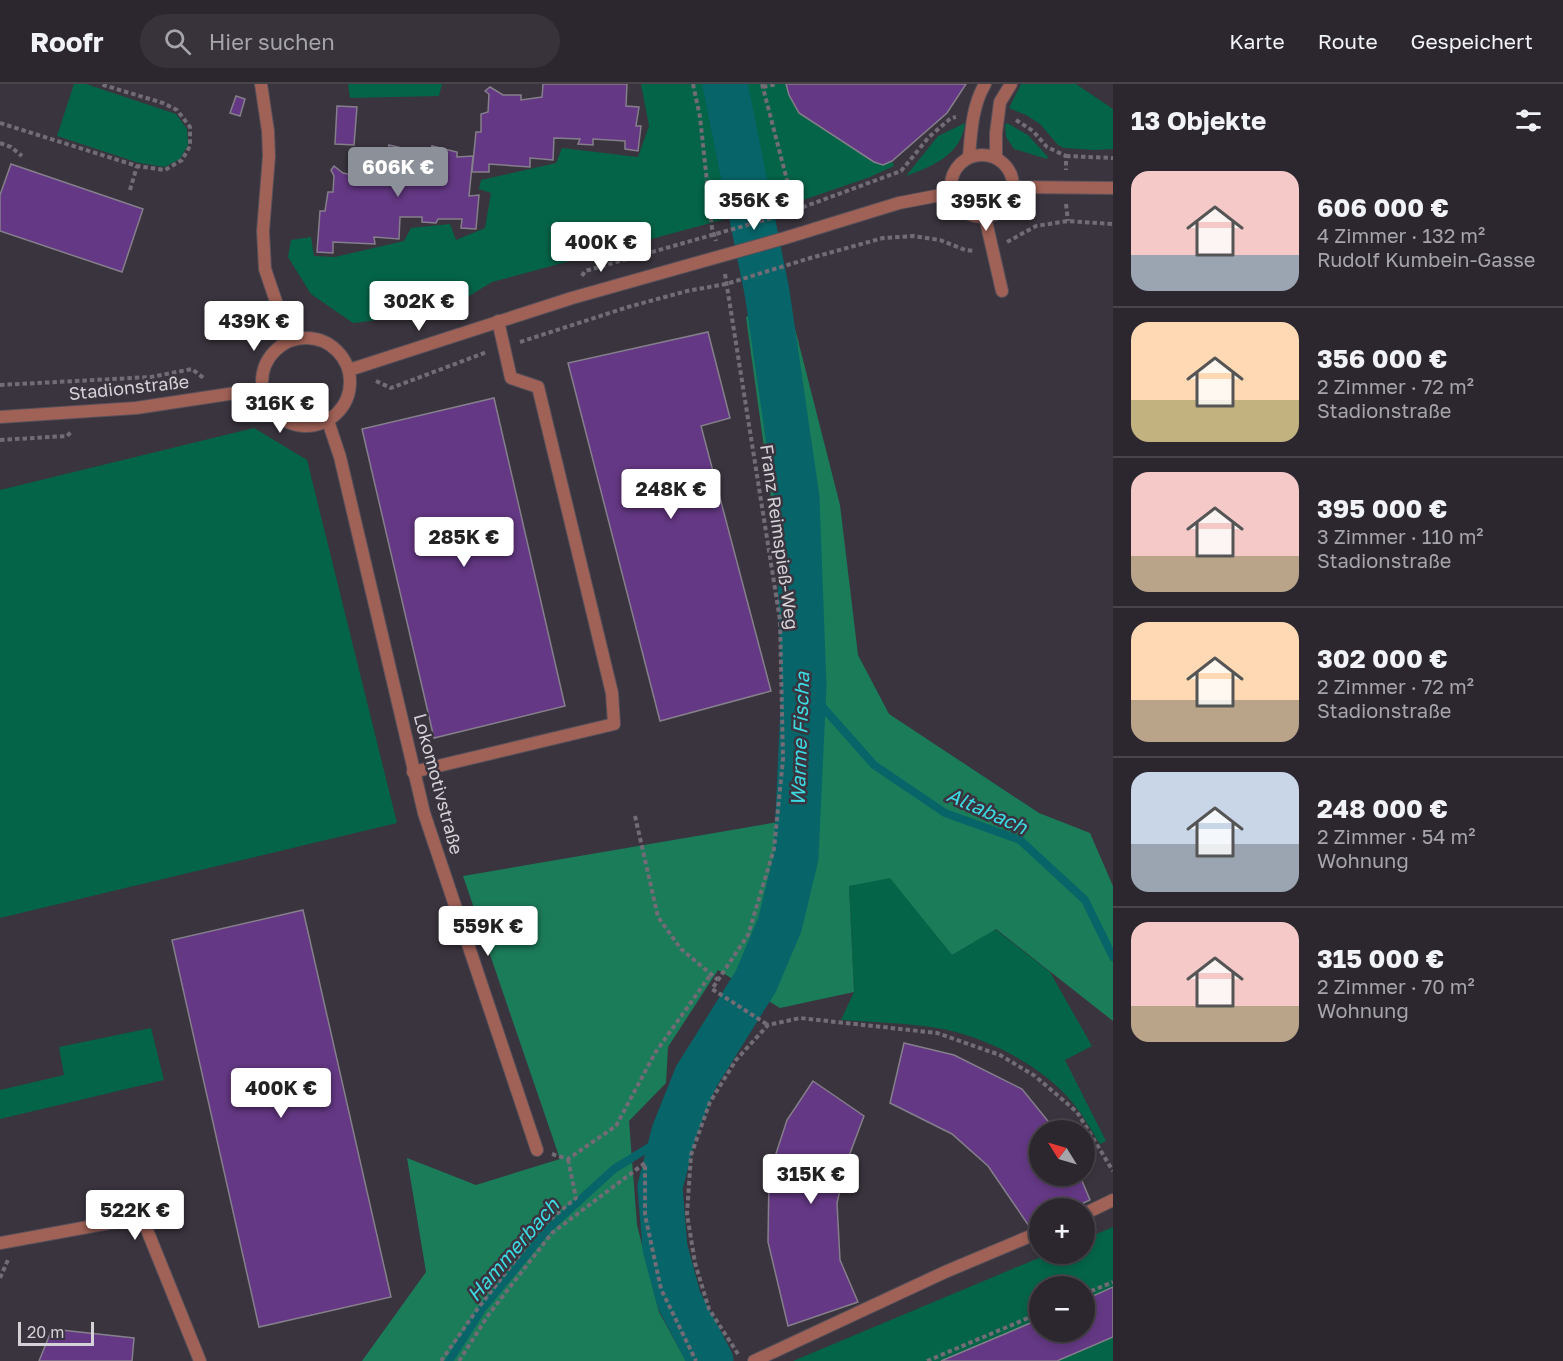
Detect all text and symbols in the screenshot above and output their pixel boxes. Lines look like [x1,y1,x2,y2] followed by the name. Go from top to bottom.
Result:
[140,14,560,68] search box
[30,25,104,58] text: Roofr
[161,25,194,58] icon: search
[209,28,335,55] text: Hier suchen
[1229,28,1285,54] text: Karte
[1318,28,1378,54] text: Route
[1411,28,1533,54] text: Gespeichert
[1512,104,1545,137] icon: filters
[1131,105,1266,136] text: 13 Objekte
[349,147,447,198] pin: 606K €
[362,154,434,178] text: 606K €
[705,180,803,231] pin: 356K €
[937,181,1035,232] pin: 395K €
[719,187,789,211] text: 356K €
[951,188,1021,212] text: 395K €
[1317,192,1449,223] text: 606 000 €
[1179,195,1251,267] icon: home
[552,222,650,273] pin: 400K €
[1317,223,1485,247] text: 4 Zimmer · 132 m²
[565,229,637,253] text: 400K €
[1317,247,1535,271] text: Rudolf Kumbein-Gasse
[370,281,468,332] pin: 302K €
[384,288,455,312] text: 302K €
[205,301,303,352] pin: 439K €
[219,308,290,332] text: 439K €
[1317,343,1447,374] text: 356 000 €
[1179,346,1251,418] icon: home
[68,370,190,404] street label: Stadionstraße
[1317,374,1474,398] text: 2 Zimmer · 72 m²
[231,383,329,434] pin: 316K €
[246,390,314,414] text: 316K €
[1317,398,1451,422] text: Stadionstraße
[756,443,804,631] street label: Franz Reimspieß-Weg
[622,469,720,520] pin: 248K €
[635,476,707,500] text: 248K €
[1317,493,1447,524] text: 395 000 €
[1179,496,1251,568] icon: home
[415,517,513,568] pin: 285K €
[429,524,499,548] text: 285K €
[1317,524,1484,548] text: 3 Zimmer · 110 m²
[1317,548,1451,572] text: Stadionstraße
[1317,643,1448,674] text: 302 000 €
[1179,646,1251,718] icon: home
[785,671,813,806] water label: Warme Fischa
[1317,674,1474,698] text: 2 Zimmer · 72 m²
[1317,698,1451,722] text: Stadionstraße
[410,711,468,857] street label: Lokomotivstraße
[944,782,1032,839] water label: Altabach
[1317,793,1448,824] text: 248 000 €
[1179,796,1251,868] icon: home
[1317,824,1475,848] text: 2 Zimmer · 54 m²
[1317,848,1409,872] text: Wohnung
[439,906,537,957] pin: 559K €
[453,913,523,937] text: 559K €
[1317,943,1444,974] text: 315 000 €
[1179,946,1251,1018] icon: home
[1317,974,1475,998] text: 2 Zimmer · 70 m²
[1317,998,1409,1022] text: Wohnung
[232,1068,330,1119] pin: 400K €
[245,1075,317,1099] text: 400K €
[1029,1120,1095,1186] north arrow
[1029,1120,1095,1342] map controls
[762,1154,860,1205] pin: 315K €
[777,1161,845,1185] text: 315K €
[86,1190,184,1241] pin: 522K €
[461,1193,564,1306] water label: Hammerbach
[100,1197,170,1221] text: 522K €
[1029,1198,1095,1264] button: +
[1029,1276,1095,1342] button: −
[18,1319,94,1346] scale bar
[27,1322,64,1342] text: 20 m

